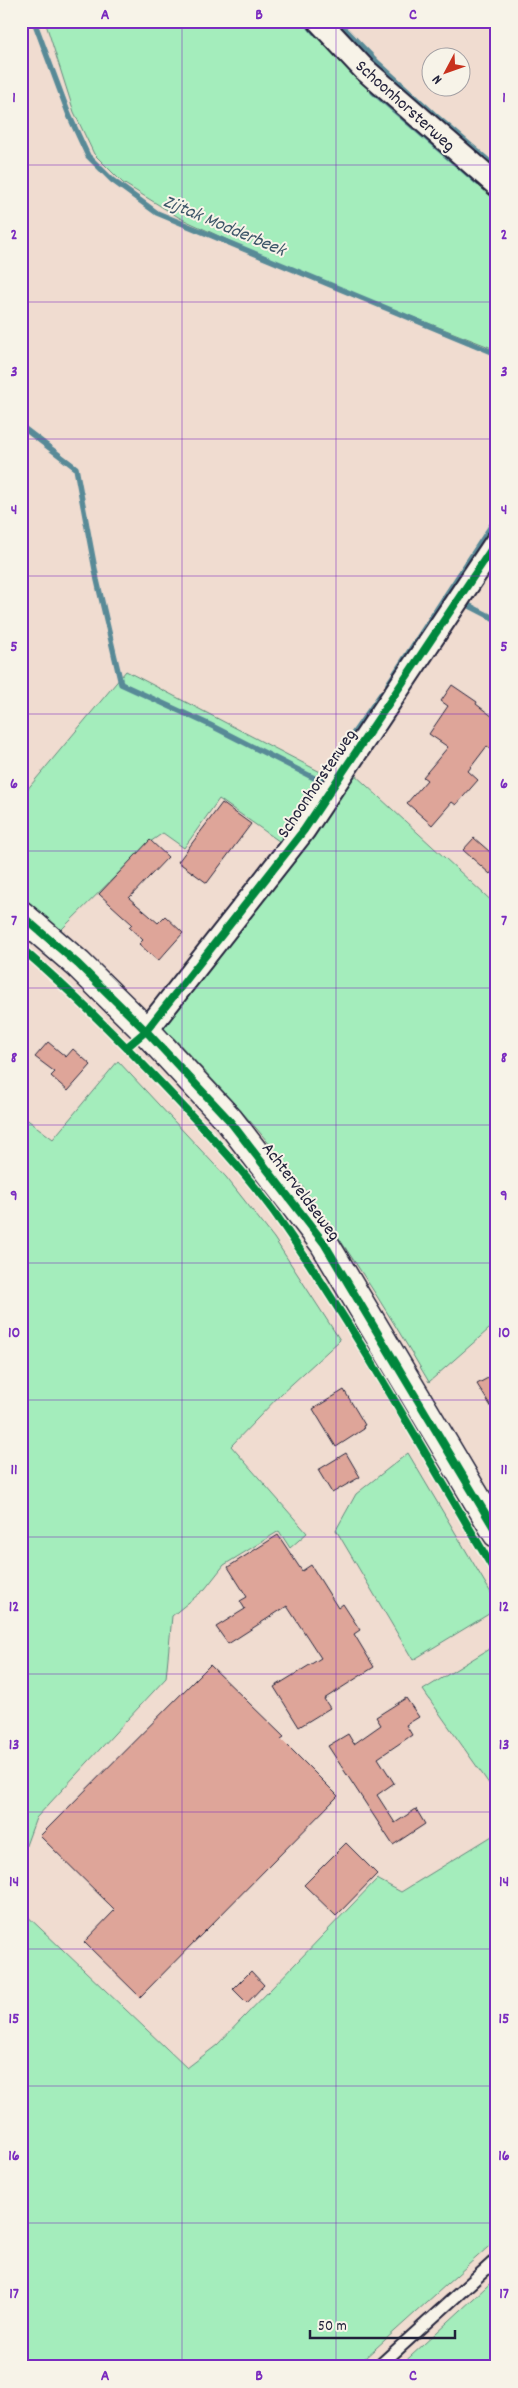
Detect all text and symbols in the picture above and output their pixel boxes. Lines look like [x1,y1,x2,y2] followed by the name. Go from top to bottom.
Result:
[101,4,110,27] text: A
[255,4,263,27] text: B
[409,4,417,27] text: C
[420,48,470,98] north arrow
[349,55,460,159] street label: Schoonhorsterweg
[428,70,448,88] text: N
[12,87,16,110] text: 1
[502,87,506,110] text: 1
[158,189,291,266] water label: Zijtak Modderbeek
[11,224,18,247] text: 2
[501,224,508,247] text: 2
[10,361,18,384] text: 3
[500,361,508,384] text: 3
[11,499,17,522] text: 4
[501,499,507,522] text: 4
[10,636,18,659] text: 5
[500,636,508,659] text: 5
[272,725,364,844] street label: Schoonhorsterweg
[10,773,18,796] text: 6
[500,773,508,796] text: 6
[11,910,17,933] text: 7
[501,910,507,933] text: 7
[11,1047,18,1070] text: 8
[501,1047,508,1070] text: 8
[255,1138,345,1247] street label: Achterveldseweg
[10,1185,18,1208] text: 9
[500,1185,508,1208] text: 9
[8,1322,20,1345] text: 10
[498,1322,510,1345] text: 10
[10,1459,18,1482] text: 11
[500,1459,508,1482] text: 11
[9,1596,19,1619] text: 12
[499,1596,509,1619] text: 12
[9,1734,19,1757] text: 13
[499,1734,509,1757] text: 13
[9,1871,19,1894] text: 14
[499,1871,509,1894] text: 14
[9,2008,19,2031] text: 15
[499,2008,509,2031] text: 15
[8,2145,20,2168] text: 16
[498,2145,510,2168] text: 16
[9,2283,19,2306] text: 17
[499,2283,509,2306] text: 17
[310,2308,456,2340] scale bar
[318,2316,347,2338] text: 50 m
[101,2365,110,2388] text: A
[255,2365,263,2388] text: B
[409,2365,417,2388] text: C

